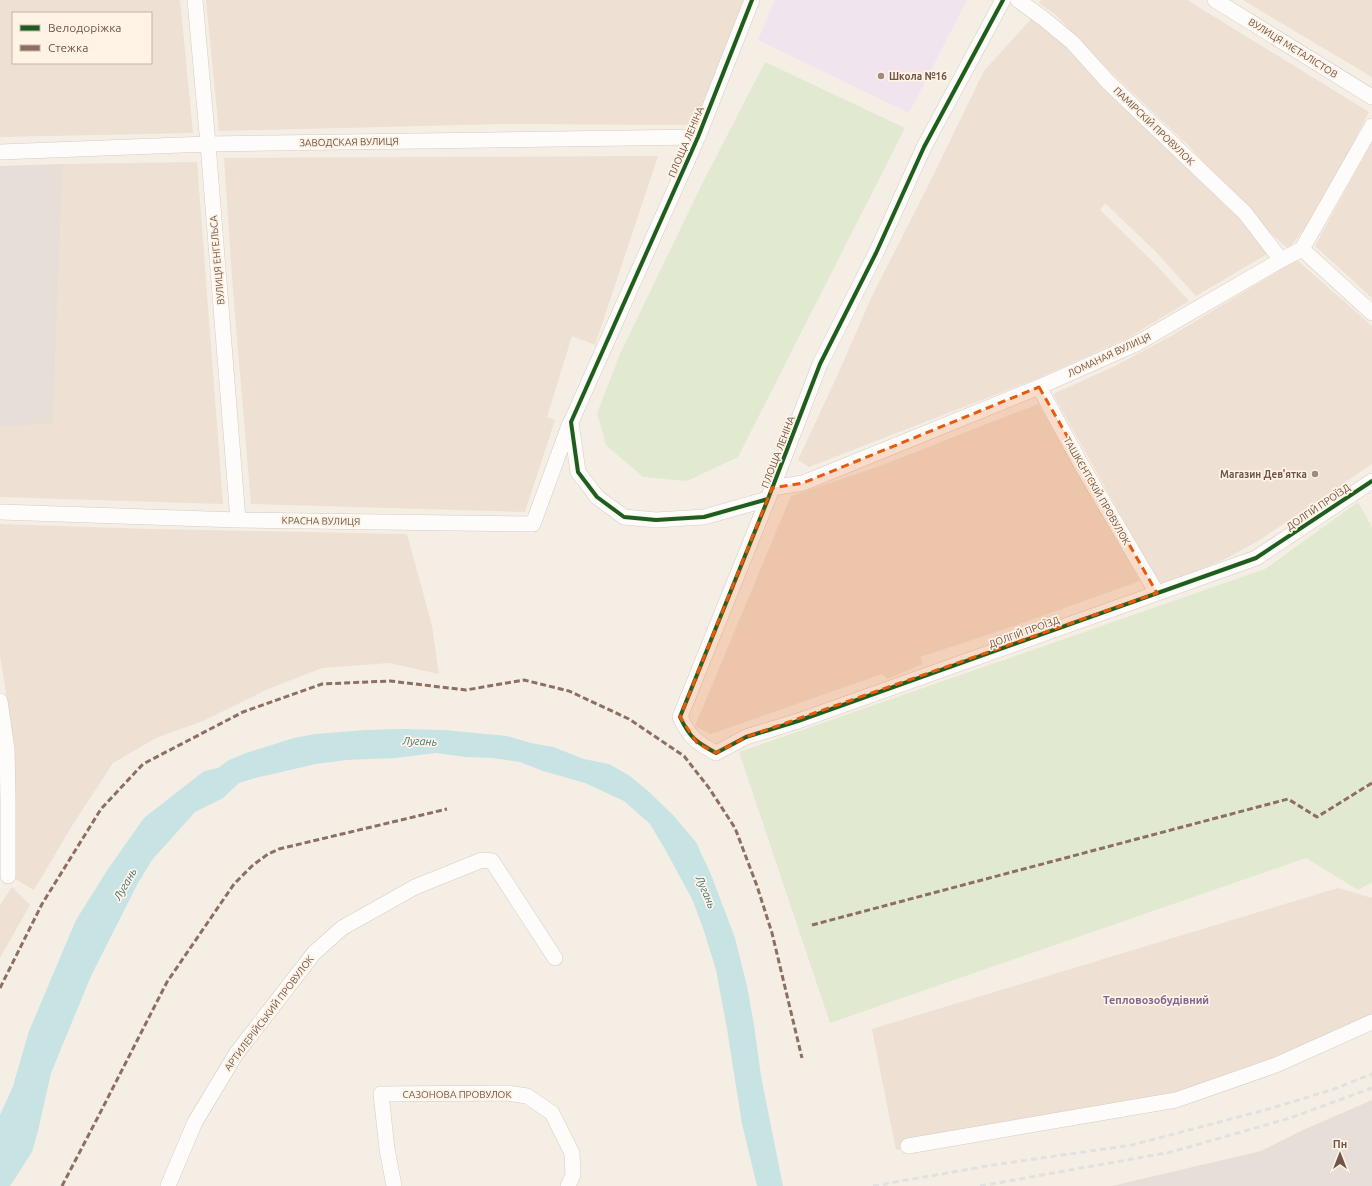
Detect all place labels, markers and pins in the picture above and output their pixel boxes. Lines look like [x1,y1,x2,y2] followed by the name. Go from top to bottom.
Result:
[876,71,886,81] marker: Школа №16
[889,71,947,82] place label: Школа №16
[1220,469,1307,480] place label: Магазин Дев'ятка
[1310,469,1320,479] marker: Магазин Дев'ятка

